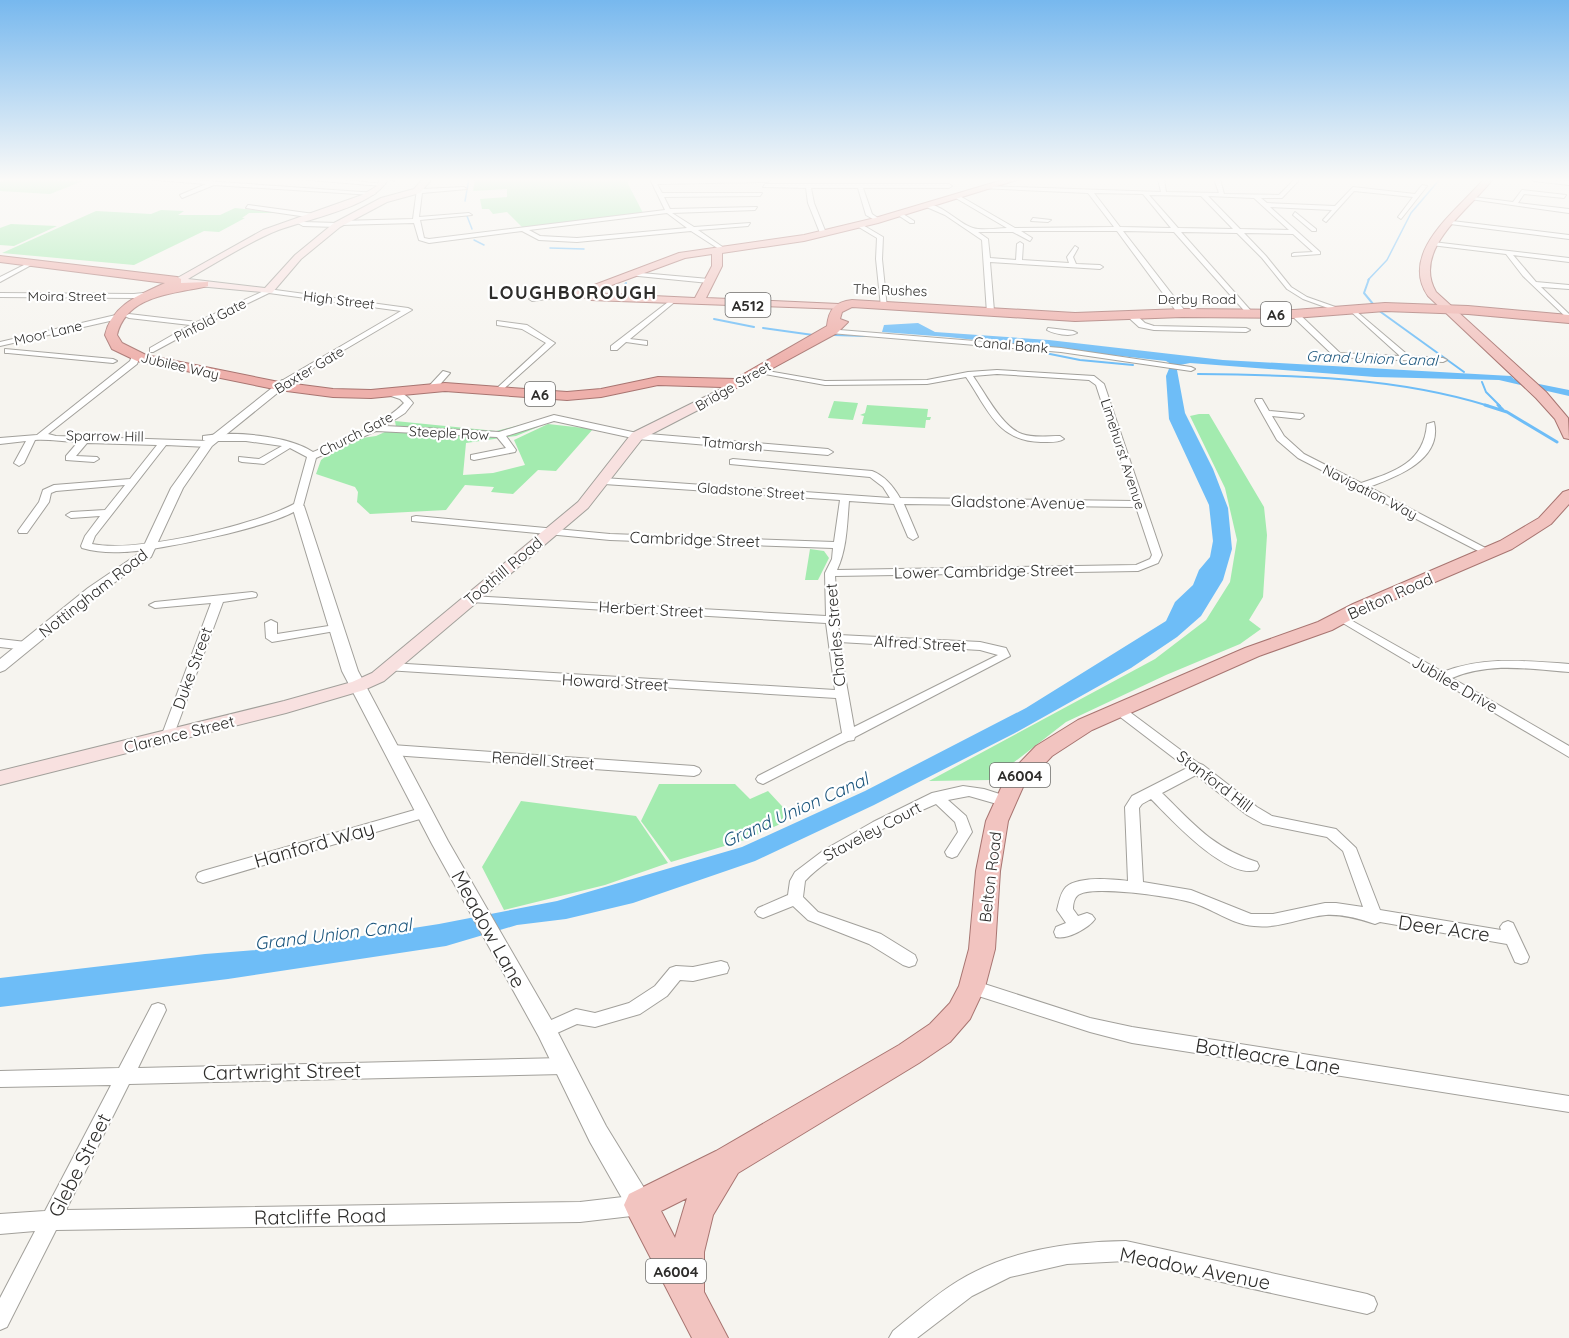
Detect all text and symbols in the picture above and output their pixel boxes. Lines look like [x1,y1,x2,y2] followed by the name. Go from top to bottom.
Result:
[853,280,927,300] street label: The Rushes
[488,281,658,304] district label: LOUGHBOROUGH
[28,287,107,305] street label: Moira Street
[302,287,376,313] street label: High Street
[1158,290,1236,308] street label: Derby Road
[726,293,771,317] road number: A512
[171,294,249,346] street label: Pinfold Gate
[1261,302,1291,326] road number: A6
[12,316,84,350] street label: Moor Lane
[973,333,1049,357] street label: Canal Bank
[271,342,347,398] street label: Baxter Gate
[1306,346,1440,370] water label: Grand Union Canal
[139,348,221,384] street label: Jubilee Way
[692,357,774,415] street label: Bridge Street
[525,382,555,406] road number: A6
[1097,396,1149,512] street label: Limehurst Avenue
[316,408,396,460] street label: Church Gate
[409,422,490,444] street label: Steeple Row
[66,426,144,446] street label: Sparrow Hill
[701,432,763,456] street label: Tatmarsh
[1320,460,1420,524] street label: Navigation Way
[697,478,806,504] street label: Gladstone Street
[951,491,1085,513] street label: Gladstone Avenue
[629,527,761,551] street label: Cambridge Street
[460,532,546,610] street label: Toothill Road
[35,544,151,642] street label: Nottingham Road
[894,559,1074,583] street label: Lower Cambridge Street
[1344,568,1436,624] street label: Belton Road
[821,583,849,687] street label: Charles Street
[598,596,704,622] street label: Herbert Street
[168,624,216,712] street label: Duke Street
[873,631,967,655] street label: Alfred Street
[1408,651,1502,717] street label: Jubilee Drive
[561,669,669,695] street label: Howard Street
[122,711,236,757] street label: Clarence Street
[491,746,595,774] street label: Rendell Street
[1173,746,1257,816] street label: Stanford Hill
[990,763,1050,787] road number: A6004
[718,767,873,853] water label: Grand Union Canal
[820,797,924,865] street label: Staveley Court
[251,815,377,873] street label: Hanford Way
[975,830,1005,924] street label: Belton Road
[446,866,532,992] street label: Meadow Lane
[1397,909,1491,947] street label: Deer Acre
[253,913,415,955] water label: Grand Union Canal
[1194,1032,1342,1080] street label: Bottleacre Lane
[203,1057,362,1085] street label: Cartwright Street
[42,1109,116,1221] street label: Glebe Street
[254,1202,386,1230] street label: Ratcliffe Road
[1117,1241,1273,1295] street label: Meadow Avenue
[646,1259,706,1283] road number: A6004

